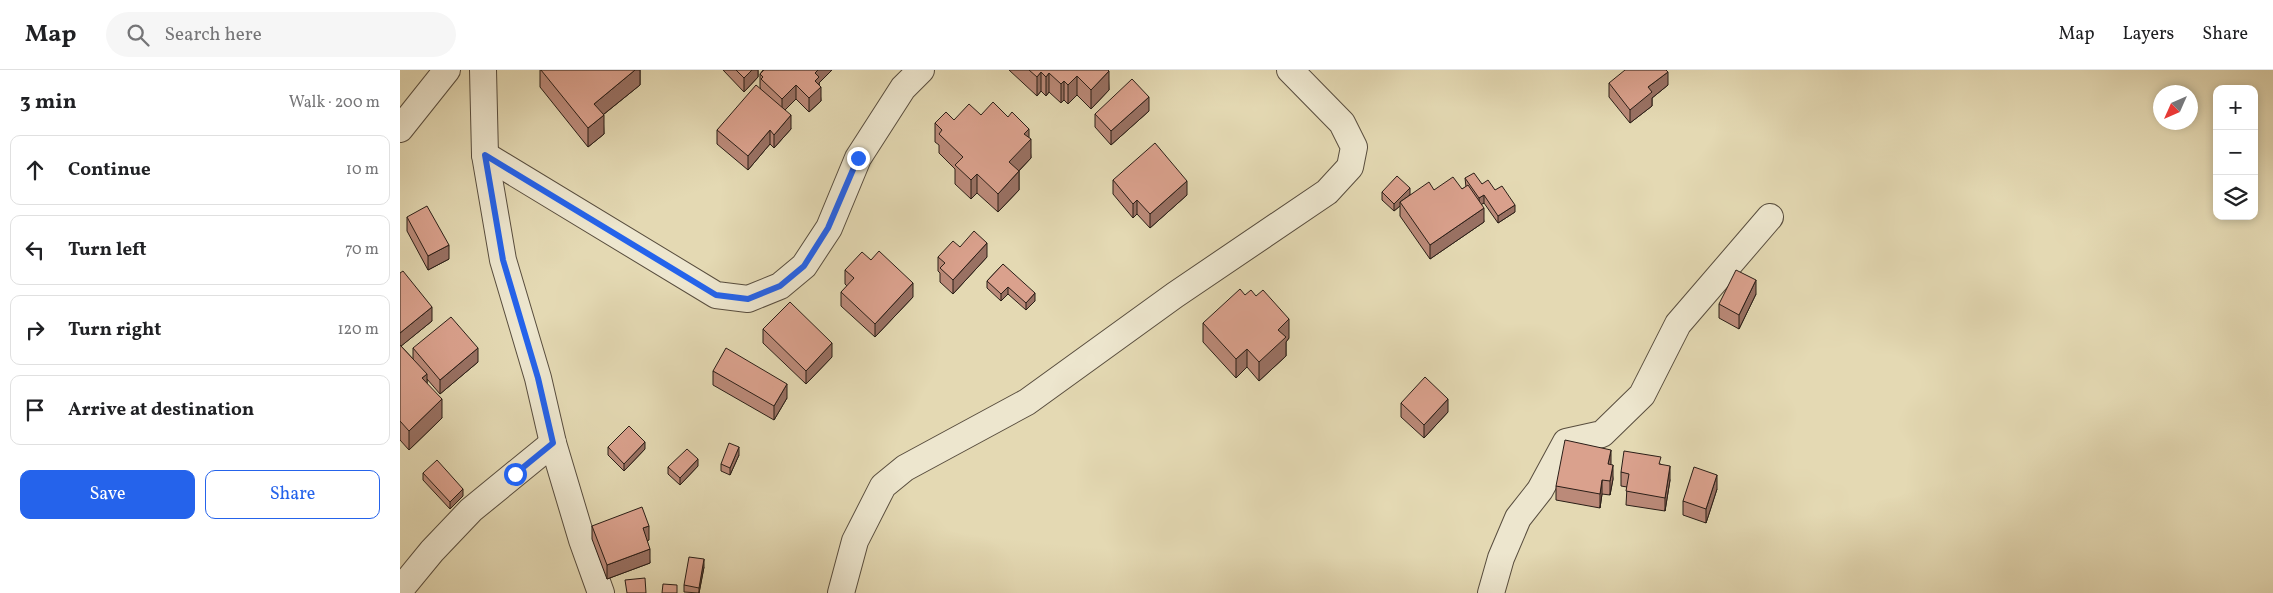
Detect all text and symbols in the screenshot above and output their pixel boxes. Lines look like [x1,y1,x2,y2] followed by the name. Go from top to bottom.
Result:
[106,12,456,57] search box
[25,18,76,52] text: Map
[124,21,152,49] icon: search
[164,22,262,48] text: Search here
[2058,22,2094,47] text: Map
[2122,22,2174,47] text: Layers
[2202,22,2248,47] text: Share
[2153,85,2198,130] north arrow
[2213,85,2258,220] map controls
[2213,85,2258,130] button: +
[20,88,76,117] text: 3 min
[289,92,380,114] text: Walk · 200 m
[2213,130,2258,175] button: −
[847,147,870,170] route end
[21,156,49,184] icon: ahead
[68,157,151,183] text: Continue
[346,159,379,181] text: 10 m
[2213,175,2258,220] button: layers
[21,236,49,264] icon: left
[68,237,147,263] text: Turn left
[345,239,379,261] text: 70 m
[21,316,49,344] icon: right
[68,317,161,343] text: Turn right
[337,319,379,341] text: 120 m
[21,396,49,424] icon: arrive
[68,397,254,423] text: Arrive at destination
[504,463,527,486] route start
[20,470,195,519] button: Save
[205,470,380,519] button: Share

